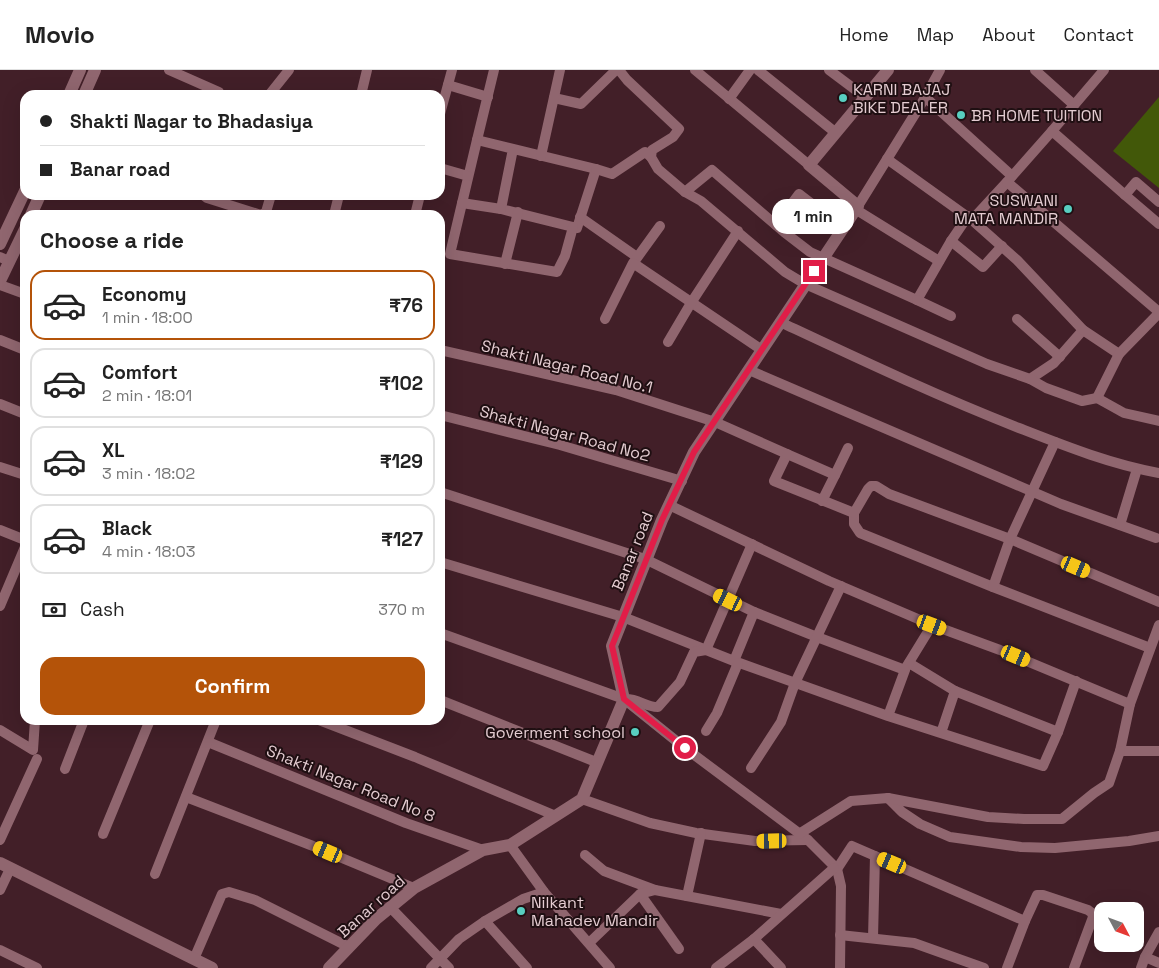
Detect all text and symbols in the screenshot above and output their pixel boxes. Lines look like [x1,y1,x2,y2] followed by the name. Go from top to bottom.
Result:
[25,19,95,50] text: Movio
[840,23,889,46] text: Home
[917,23,954,46] text: Map
[982,23,1036,46] text: About
[1064,23,1134,46] text: Contact
[853,79,951,118] place label: KARNI BAJAJ BIKE DEALER
[837,92,849,104] marker: KARNI BAJAJ BIKE DEALER
[971,105,1102,126] place label: BR HOME TUITION
[70,109,313,134] text: Shakti Nagar to Bhadasiya
[955,109,967,121] marker: BR HOME TUITION
[70,157,170,182] text: Banar road
[954,190,1058,229] place label: SUSWANI MATA MANDIR
[773,198,855,234] callout: 1 min
[1062,203,1074,215] marker: SUSWANI MATA MANDIR
[793,206,833,227] text: 1 min
[40,226,184,254] text: Choose a ride
[803,260,825,282] route end
[102,282,186,307] text: Economy
[42,283,87,328] icon: car
[389,293,423,318] text: ₹76
[102,307,193,328] text: 1 min · 18:00
[479,335,655,398] street label: Shakti Nagar Road No.1
[102,360,178,385] text: Comfort
[42,361,87,406] icon: car
[379,371,423,396] text: ₹102
[102,385,192,406] text: 2 min · 18:01
[477,401,652,466] street label: Shakti Nagar Road No2
[102,438,125,463] text: XL
[42,439,87,484] icon: car
[380,449,423,474] text: ₹129
[102,463,195,484] text: 3 min · 18:02
[607,508,658,594] street label: Banar road
[102,516,152,541] text: Black
[42,517,87,562] icon: car
[381,527,423,552] text: ₹127
[102,541,195,562] text: 4 min · 18:03
[1059,554,1092,580] car
[711,587,744,613] car
[40,596,68,624] icon: cash
[80,597,125,622] text: Cash
[378,599,425,620] text: 370 m
[915,613,948,637] car
[999,643,1032,669] car
[40,657,425,715] button: Confirm
[485,722,625,743] place label: Goverment school
[629,726,641,738] marker: Goverment school
[674,737,696,759] route start
[263,740,438,827] street label: Shakti Nagar Road No 8
[756,833,787,849] car
[311,839,344,865] car
[875,850,908,876] car
[333,871,410,942] street label: Banar road
[531,892,658,931] place label: Nilkant Mahadev Mandir
[1094,902,1144,952] north arrow
[1094,902,1144,952] map controls
[515,905,527,917] marker: Nilkant Mahadev Mandir

